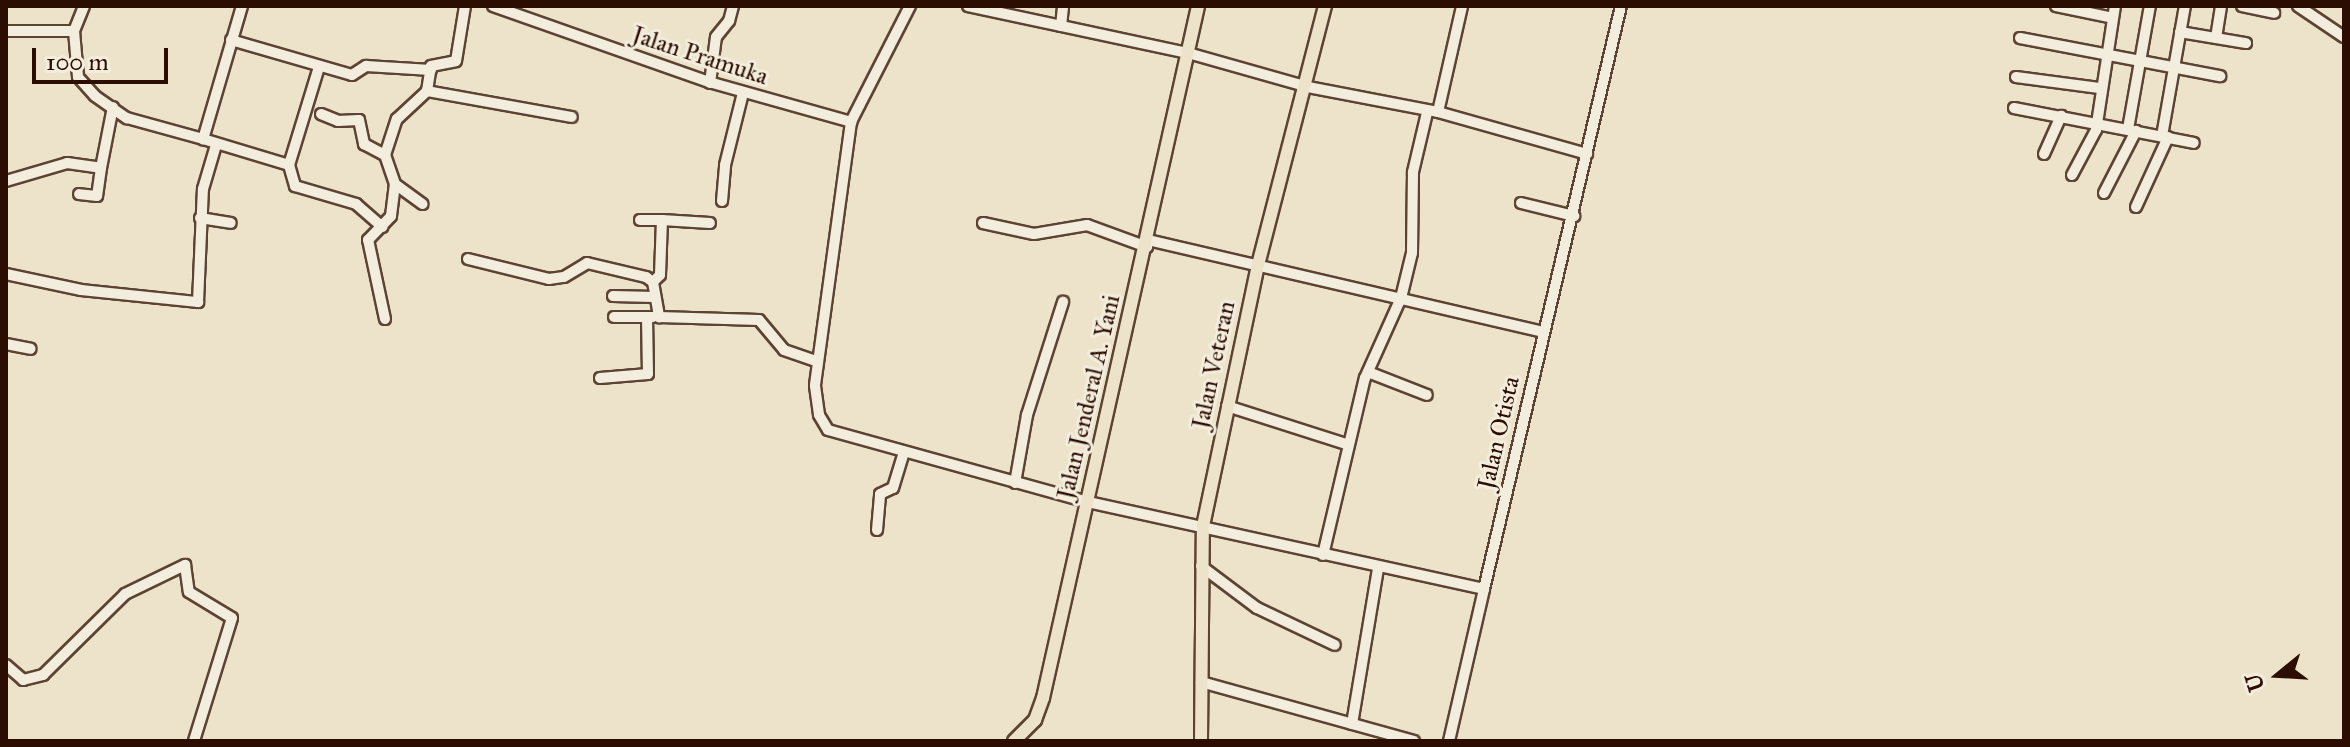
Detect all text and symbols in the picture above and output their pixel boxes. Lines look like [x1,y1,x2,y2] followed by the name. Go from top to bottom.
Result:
[629,21,771,91] street label: Jalan Pramuka
[36,32,172,82] scale bar
[46,47,109,77] text: 100 m
[1051,292,1127,502] street label: Jalan Jenderal A. Yani
[1186,299,1242,431] street label: Jalan Veteran
[1472,374,1526,492] street label: Jalan Otista
[2238,635,2318,715] north arrow
[2239,670,2270,695] text: U

